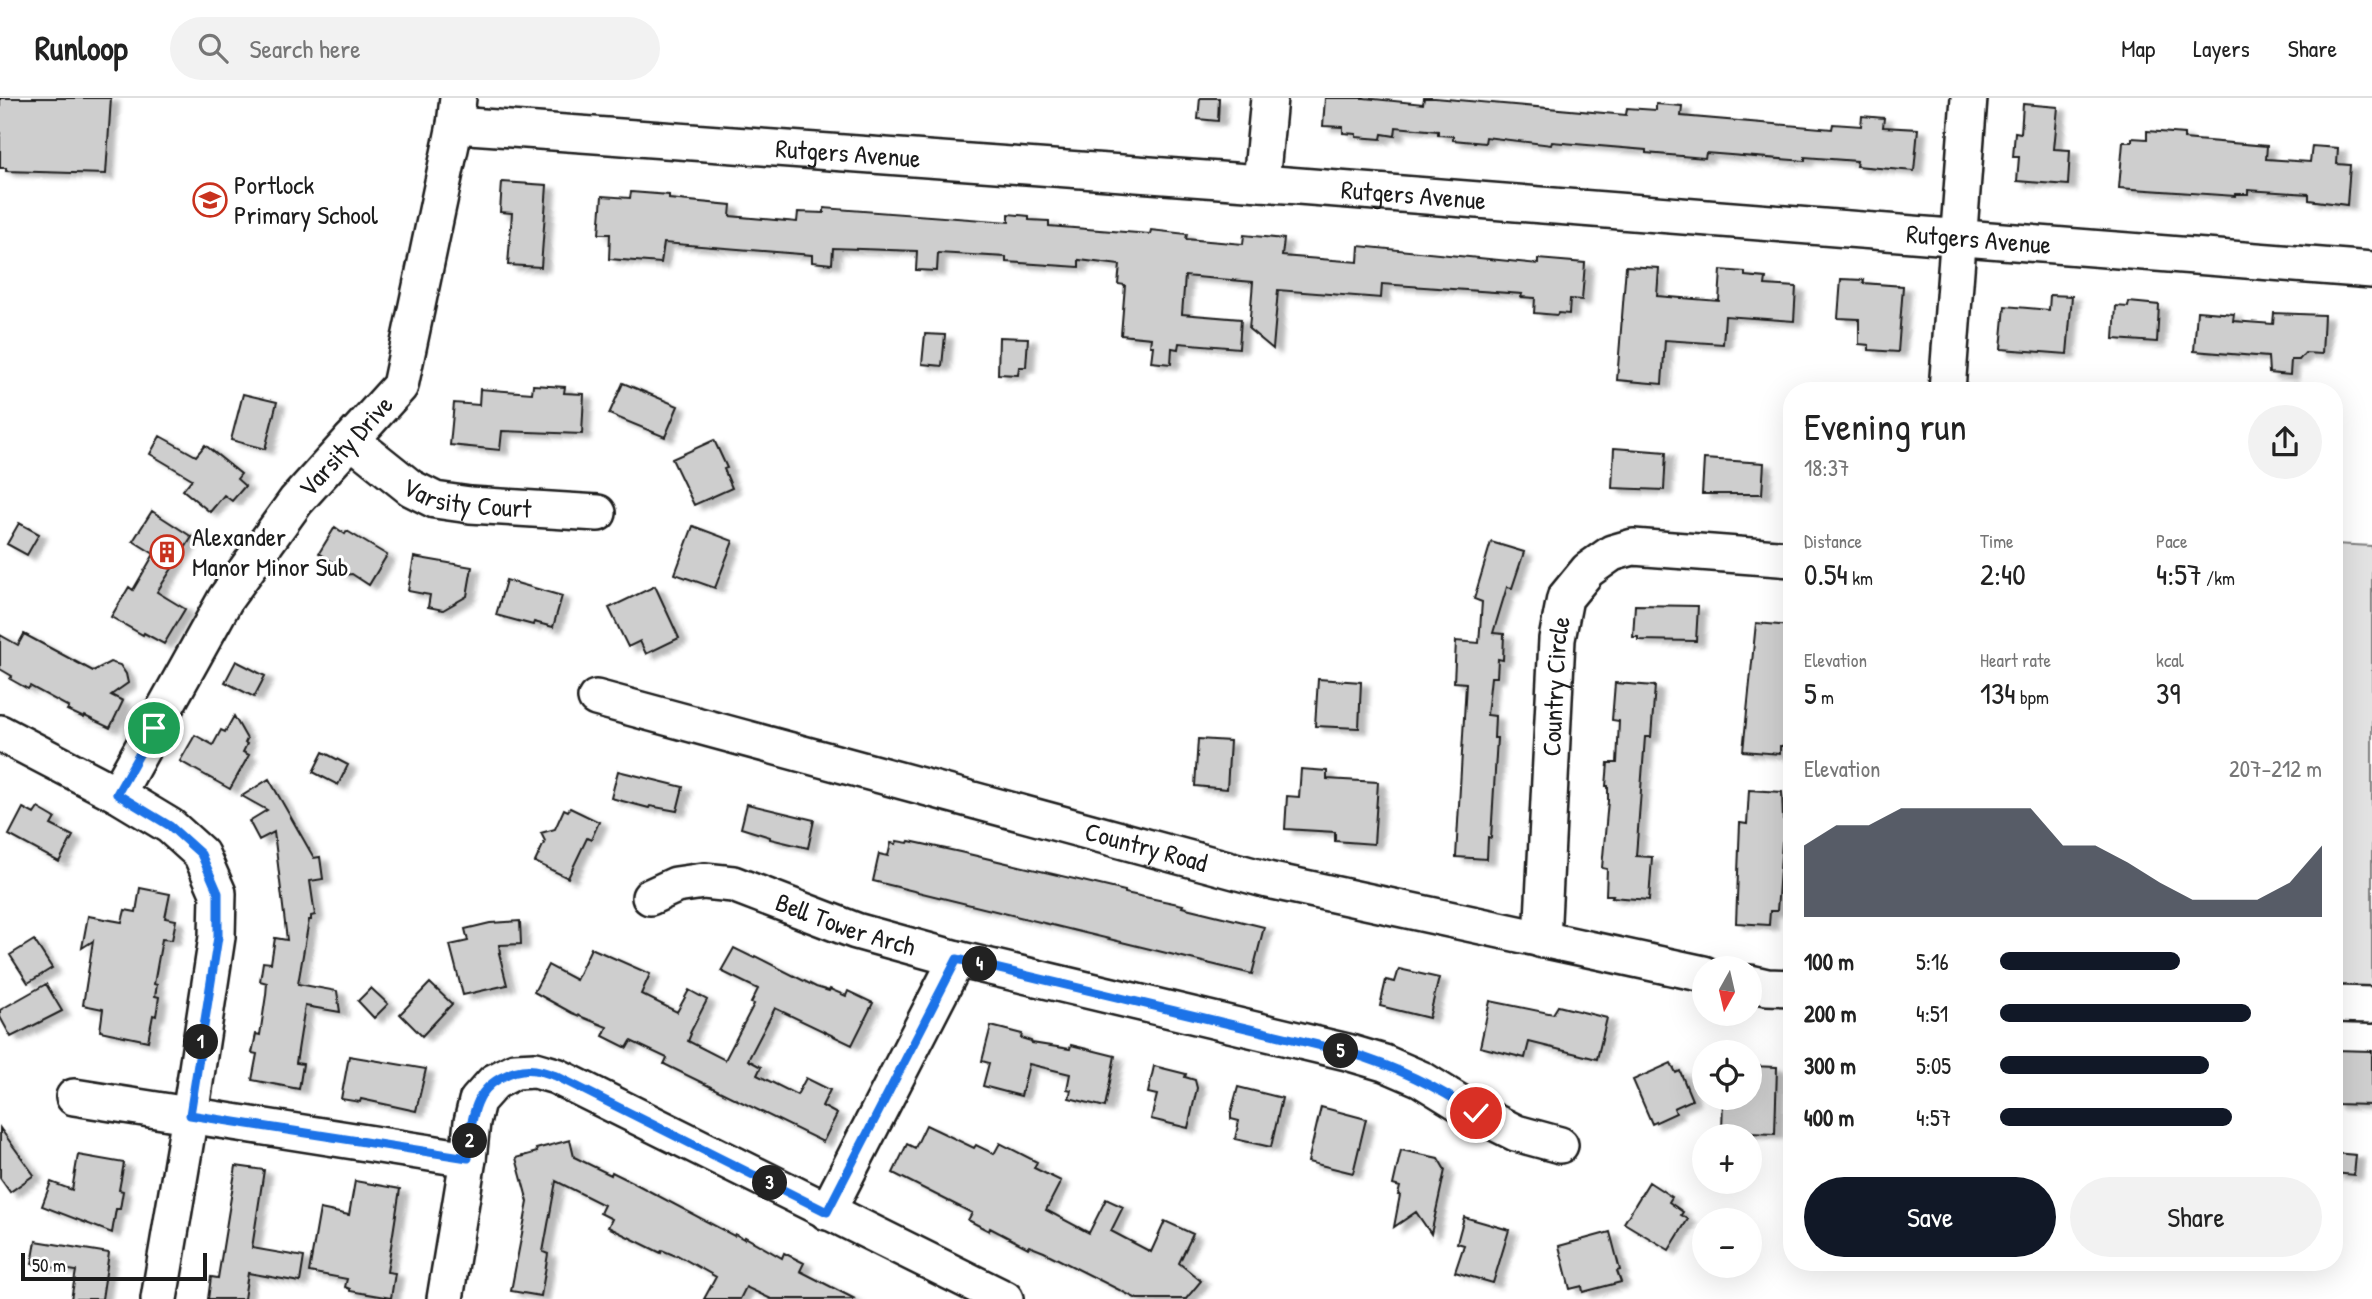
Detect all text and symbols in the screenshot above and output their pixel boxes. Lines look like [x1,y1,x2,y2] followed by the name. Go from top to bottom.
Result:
[170,17,660,80] search box
[35,26,128,70] text: Runloop
[194,29,232,67] icon: search
[250,31,361,66] text: Search here
[2121,32,2155,64] text: Map
[2193,32,2250,64] text: Layers
[2288,32,2337,64] text: Share
[774,130,922,175] street label: Rutgers Avenue
[234,167,378,232] place label: Portlock Primary School
[1340,171,1487,218] street label: Rutgers Avenue
[191,181,229,219] school or university icon: Portlock Primary School
[1905,216,2052,262] street label: Rutgers Avenue
[290,387,400,504] street label: Varsity Drive
[1804,400,1967,452] text: Evening run
[2248,405,2322,479] button: share
[1804,452,1849,483] text: 18:37
[397,469,533,526] street label: Varsity Court
[192,519,348,584] place label: Alexander Manor Minor Sub
[1804,528,1862,554] text: Distance
[1980,528,2014,554] text: Time
[2156,528,2188,554] text: Pace
[148,533,186,571] building icon: Alexander Manor Minor Sub
[1804,554,1848,594] text: 0.54
[1980,554,2026,594] text: 2:40
[2156,554,2202,594] text: 4:57
[1848,565,1873,591] text: km
[2202,565,2235,591] text: /km
[1533,613,1578,757] street label: Country Circle
[1804,647,1867,673] text: Elevation
[1980,647,2051,673] text: Heart rate
[2156,647,2184,673] text: kcal
[1804,673,1817,713] text: 5
[1980,673,2016,713] text: 134
[2156,673,2180,713] text: 39
[1817,684,1834,710] text: m
[2016,684,2049,710] text: bpm
[124,698,184,758] pin
[135,709,173,747] icon: arrive
[1804,753,1880,784] text: Elevation
[2229,753,2322,784] text: 207–212 m
[1081,813,1211,880] street label: Country Road
[771,884,920,964] street label: Bell Tower Arch
[962,946,998,982] pin: 4
[1804,946,1854,977] text: 100 m
[1916,946,1949,977] text: 5:16
[976,950,983,976] text: 4
[1692,956,1762,1026] north arrow
[1692,956,1762,1278] map controls
[1804,998,1856,1029] text: 200 m
[1916,998,1948,1029] text: 4:51
[184,1024,218,1060] pin: 1
[197,1028,204,1054] text: 1
[1324,1034,1358,1068] pin: 5
[1336,1037,1345,1063] text: 5
[1692,1040,1762,1110] button: locate
[1804,1050,1856,1081] text: 300 m
[1916,1050,1951,1081] text: 5:05
[1446,1083,1506,1143] pin
[1457,1094,1495,1132] icon: check
[1804,1102,1854,1133] text: 400 m
[1916,1102,1951,1133] text: 4:57
[452,1124,488,1158] pin: 2
[1692,1124,1762,1194] button: +
[465,1127,474,1153] text: 2
[752,1166,788,1200] pin: 3
[765,1169,774,1195] text: 3
[1804,1177,2056,1257] button: Save
[2070,1177,2322,1257] button: Share
[1692,1208,1762,1278] button: −
[21,1250,206,1282] scale bar
[32,1252,66,1278] text: 50 m

